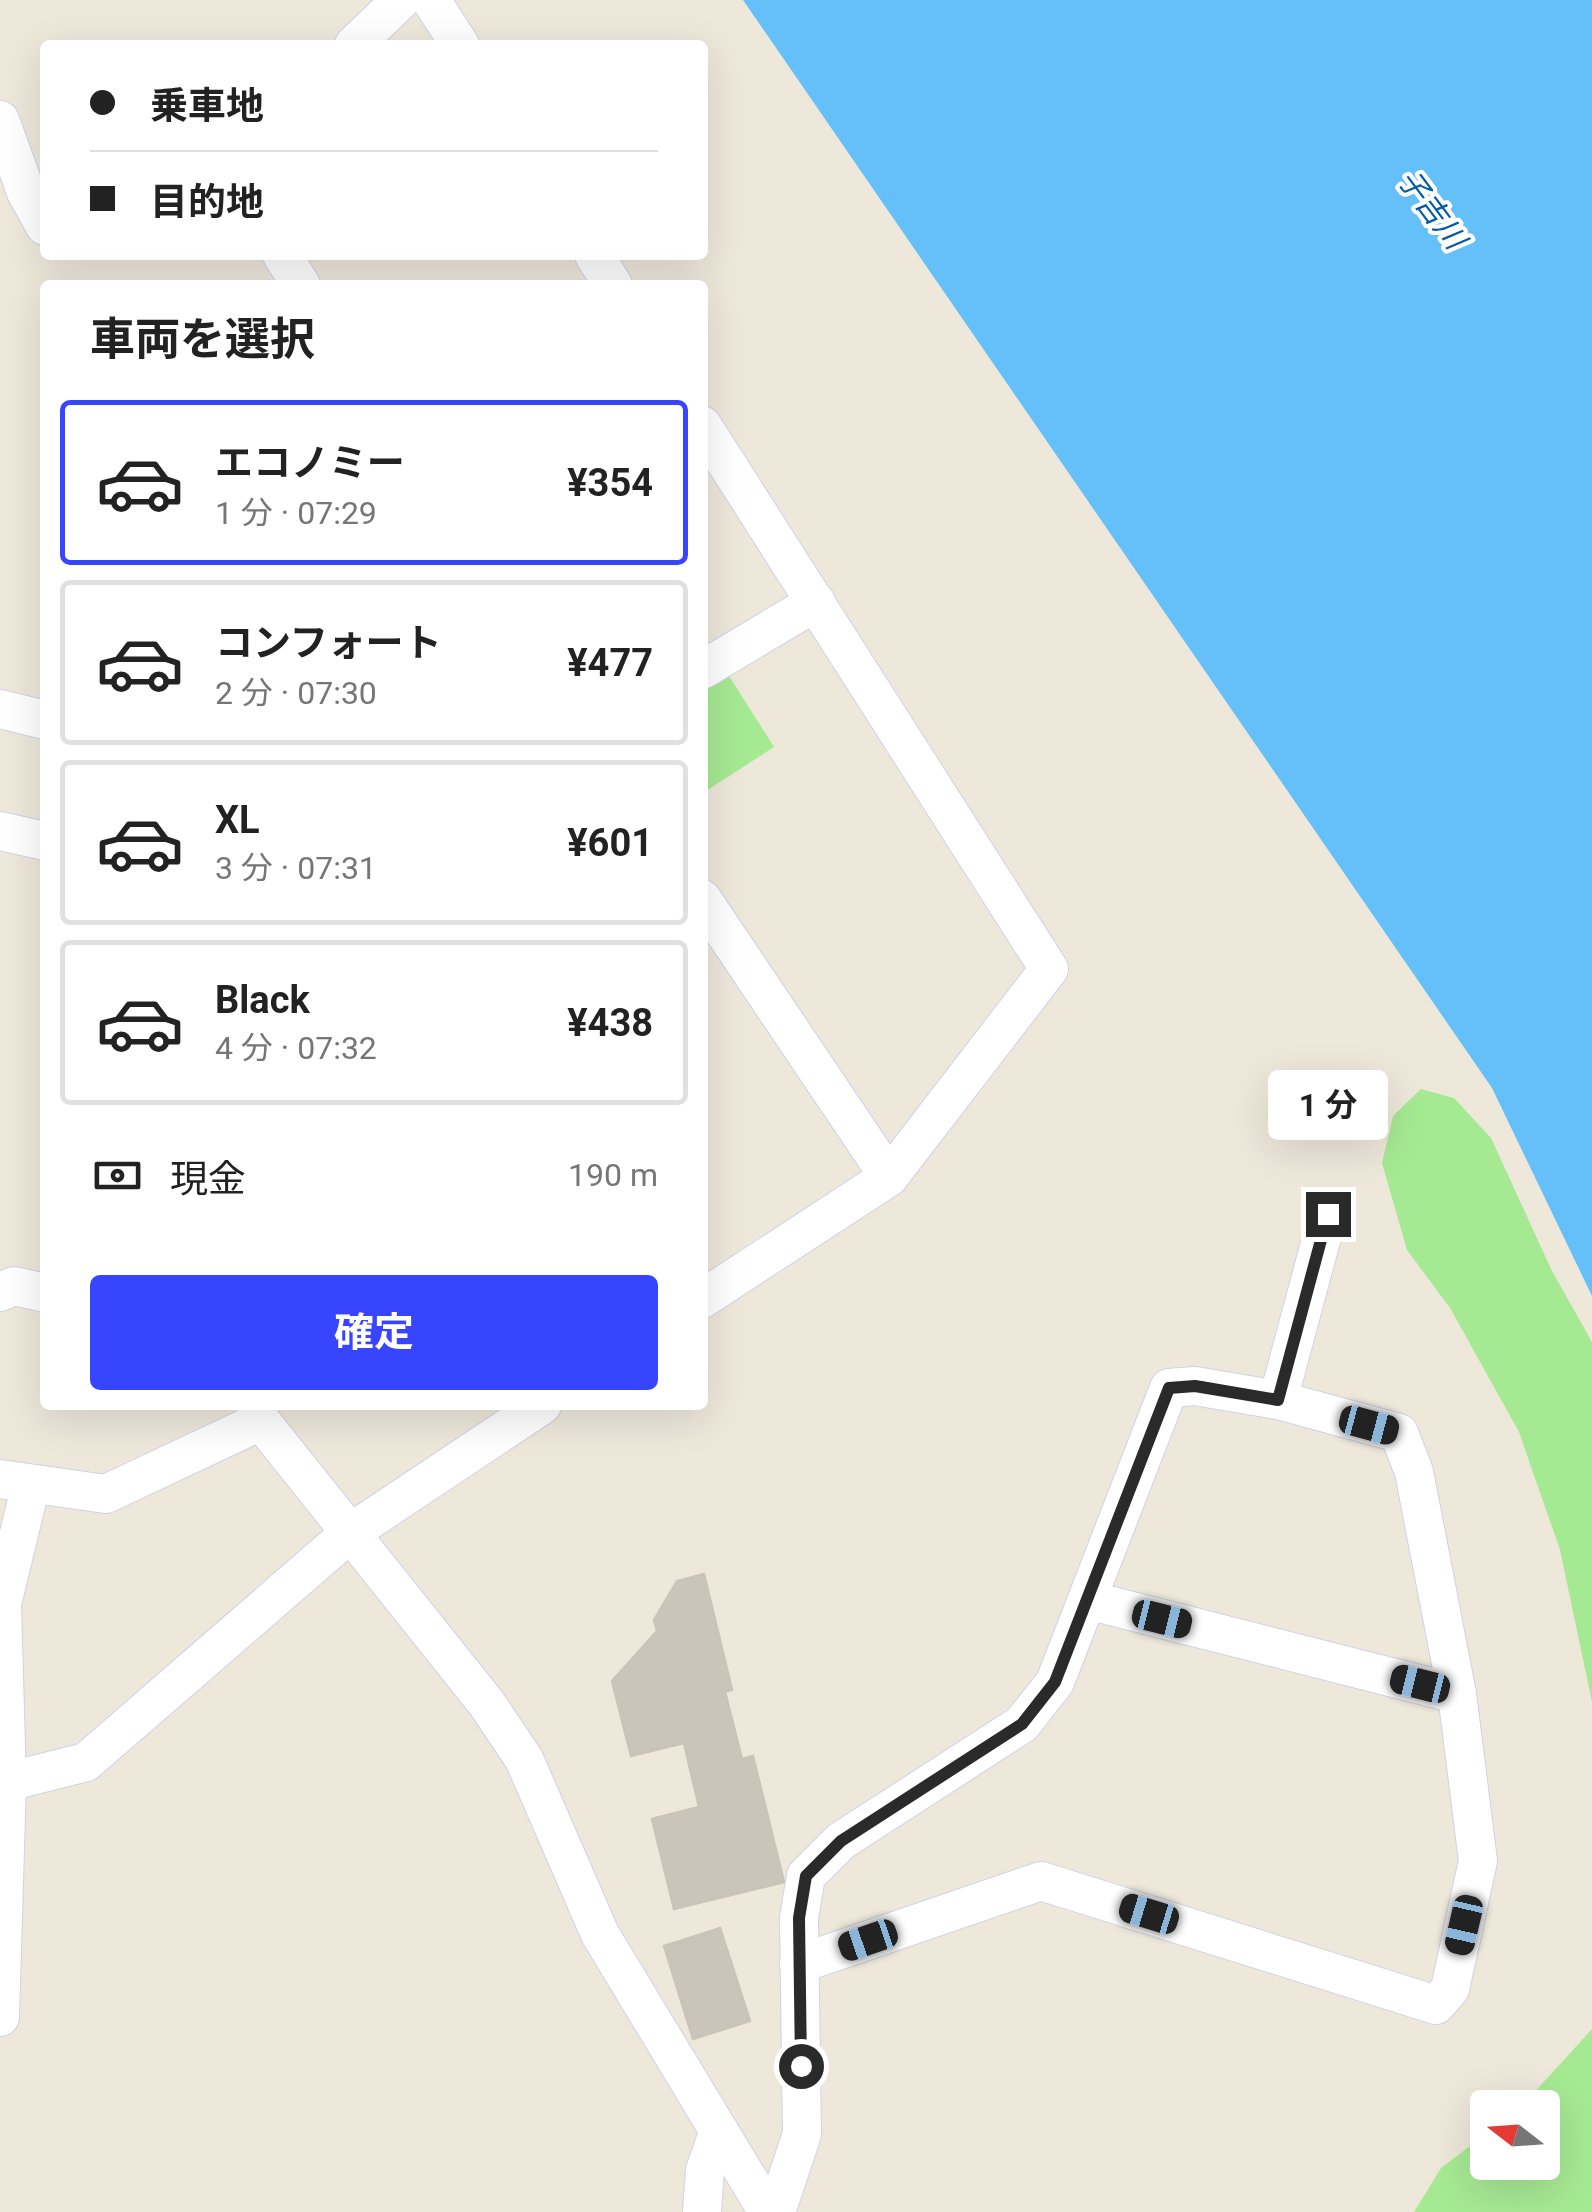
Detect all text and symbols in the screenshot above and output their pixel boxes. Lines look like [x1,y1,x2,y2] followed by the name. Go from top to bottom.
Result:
[150,84,264,128] text: 乗車地
[1391,163,1475,258] water label: 子吉川
[150,180,264,224] text: 目的地
[90,313,315,366] text: 車両を選択
[95,438,185,528] icon: car
[215,441,405,485] text: エコノミー
[567,461,653,505] text: ¥354
[215,494,377,532] text: 1 分 · 07:29
[95,618,185,708] icon: car
[215,621,442,665] text: コンフォート
[567,641,653,685] text: ¥477
[215,674,377,712] text: 2 分 · 07:30
[95,798,185,888] icon: car
[215,798,260,842] text: XL
[567,821,653,865] text: ¥601
[215,849,377,887] text: 3 分 · 07:31
[95,978,185,1068] icon: car
[215,978,310,1022] text: Black
[567,1001,653,1045] text: ¥438
[215,1029,377,1067] text: 4 分 · 07:32
[1268,1069,1388,1139] callout: 1 分
[1299,1086,1357,1124] text: 1 分
[90,1148,145,1203] icon: cash
[568,1156,658,1194] text: 190 m
[170,1157,246,1201] text: 現金
[1306,1192,1351,1237] route end
[90,1275,658,1390] button: 確定
[1336,1403,1402,1447] car
[1129,1597,1195,1641] car
[1387,1662,1453,1706] car
[1116,1891,1182,1937] car
[1443,1892,1485,1958] car
[835,1916,901,1964] car
[779,2044,824,2089] route start
[1470,2090,1560,2180] north arrow
[1470,2090,1560,2180] map controls

